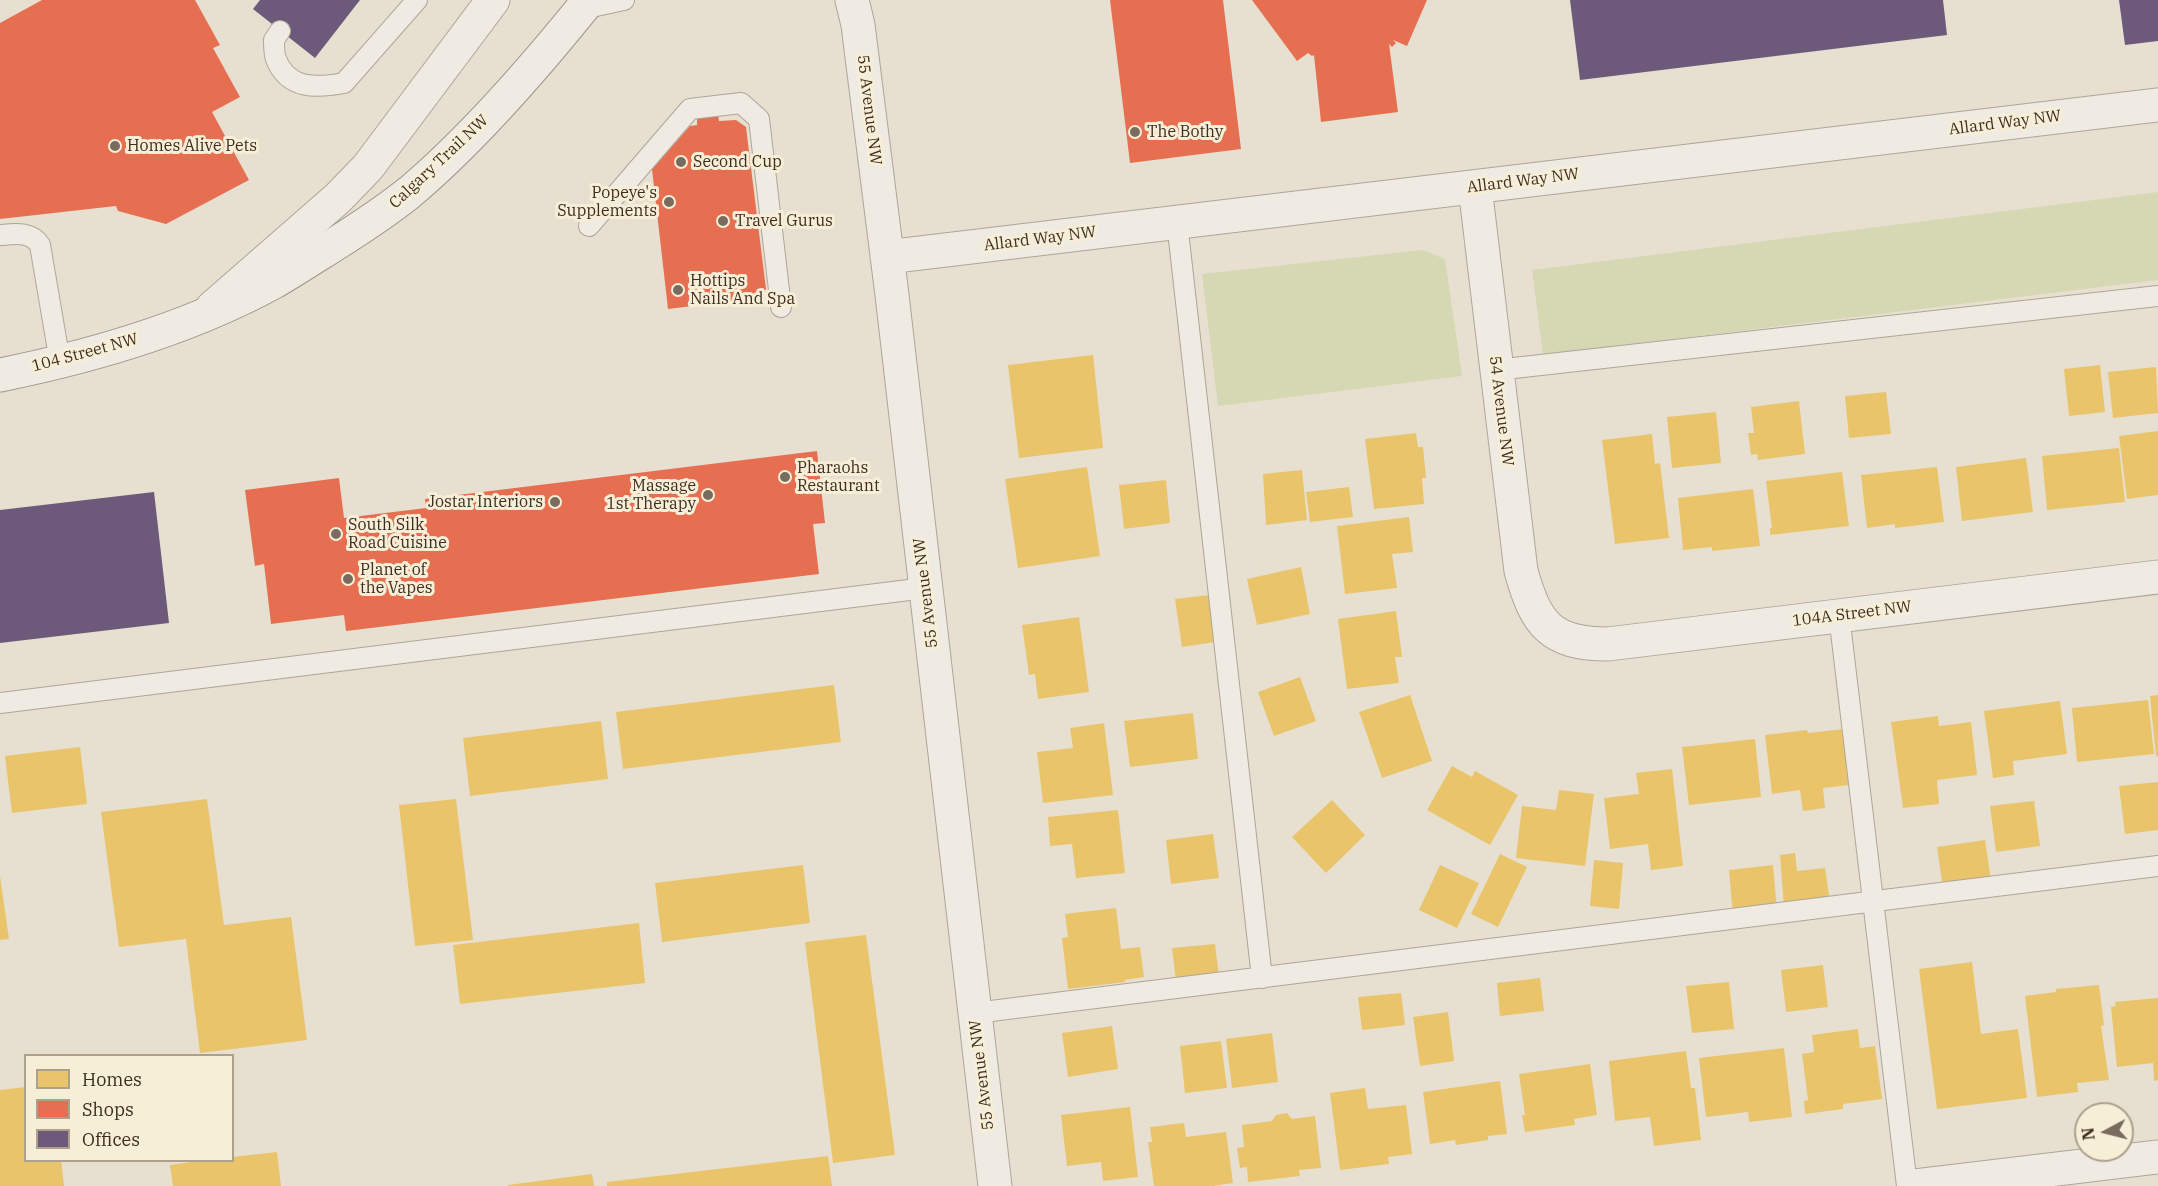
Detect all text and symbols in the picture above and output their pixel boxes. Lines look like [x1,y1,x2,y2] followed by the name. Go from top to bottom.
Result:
[853,54,885,166] street label: 55 Avenue NW
[1948,107,2062,139] street label: Allard Way NW
[385,111,493,213] street label: Calgary Trail NW
[1147,122,1223,142] place label: The Bothy
[1128,125,1142,139] marker: The Bothy
[127,136,257,156] place label: Homes Alive Pets
[108,139,122,153] marker: Homes Alive Pets
[693,152,782,172] place label: Second Cup
[674,155,688,169] marker: Second Cup
[1466,165,1580,197] street label: Allard Way NW
[557,183,657,221] place label: Popeye's Supplements
[662,195,676,209] marker: Popeye's Supplements
[735,211,833,231] place label: Travel Gurus
[716,214,730,228] marker: Travel Gurus
[983,223,1097,255] street label: Allard Way NW
[690,271,795,309] place label: Hottips Nails And Spa
[671,283,685,297] marker: Hottips Nails And Spa
[30,330,140,376] street label: 104 Street NW
[1485,355,1517,467] street label: 54 Avenue NW
[797,458,880,496] place label: Pharaohs Restaurant
[778,470,792,484] marker: Pharaohs Restaurant
[606,476,696,514] place label: Massage 1st Therapy
[701,488,715,502] marker: Massage 1st Therapy
[428,492,543,512] place label: Jostar Interiors
[548,495,562,509] marker: Jostar Interiors
[348,515,447,553] place label: South Silk Road Cuisine
[329,527,343,541] marker: South Silk Road Cuisine
[910,537,942,649] street label: 55 Avenue NW
[360,560,433,598] place label: Planet of the Vapes
[341,572,355,586] marker: Planet of the Vapes
[1791,597,1913,631] street label: 104A Street NW
[966,1019,998,1131] street label: 55 Avenue NW
[24,1054,234,1162] legend
[82,1068,142,1091] text: Homes
[82,1098,134,1121] text: Shops
[2074,1102,2134,1162] north arrow
[2077,1126,2099,1141] text: N
[82,1128,140,1151] text: Offices

